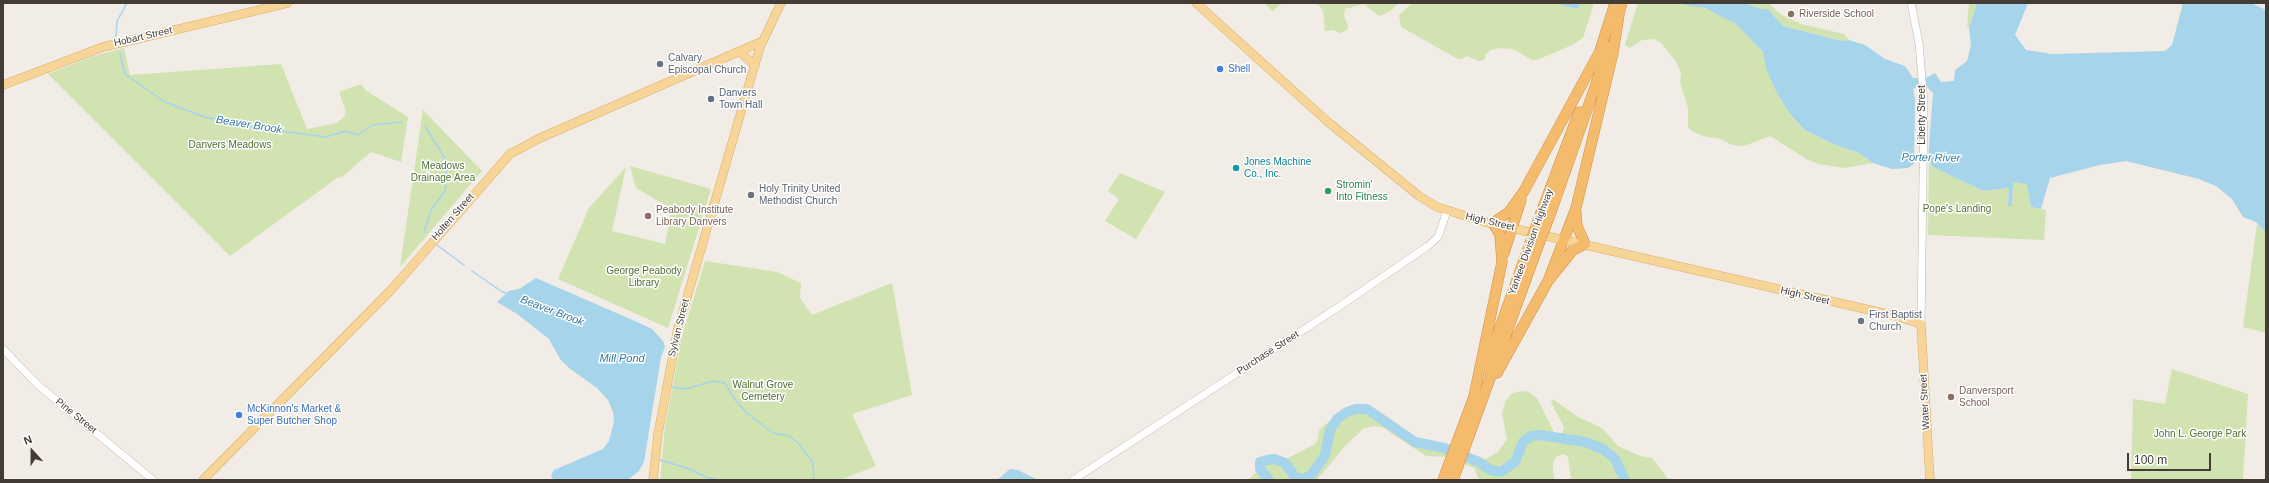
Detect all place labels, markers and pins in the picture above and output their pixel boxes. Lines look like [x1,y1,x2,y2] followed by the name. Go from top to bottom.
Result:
[1799,8,1874,20] place label: Riverside School
[1786,9,1796,19] marker: Riverside School
[668,52,746,76] place label: Calvary Episcopal Church
[655,59,665,69] marker: Calvary Episcopal Church
[1228,63,1250,75] place label: Shell
[1215,64,1225,74] marker: Shell
[719,87,762,110] place label: Danvers Town Hall
[706,94,716,104] marker: Danvers Town Hall
[1244,156,1311,180] place label: Jones Machine Co., Inc.
[1231,163,1241,173] marker: Jones Machine Co., Inc.
[1336,179,1388,202] place label: Stromin' Into Fitness
[759,183,840,206] place label: Holy Trinity United Methodist Church
[1323,186,1333,196] marker: Stromin' Into Fitness
[746,190,756,200] marker: Holy Trinity United Methodist Church
[656,204,733,228] place label: Peabody Institute Library Danvers
[643,211,653,221] marker: Peabody Institute Library Danvers
[1869,309,1922,332] place label: First Baptist Church
[1856,316,1866,326] marker: First Baptist Church
[1959,385,2013,408] place label: Danversport School
[1946,392,1956,402] marker: Danversport School
[247,403,341,426] place label: McKinnon's Market & Super Butcher Shop
[234,410,244,420] marker: McKinnon's Market & Super Butcher Shop

